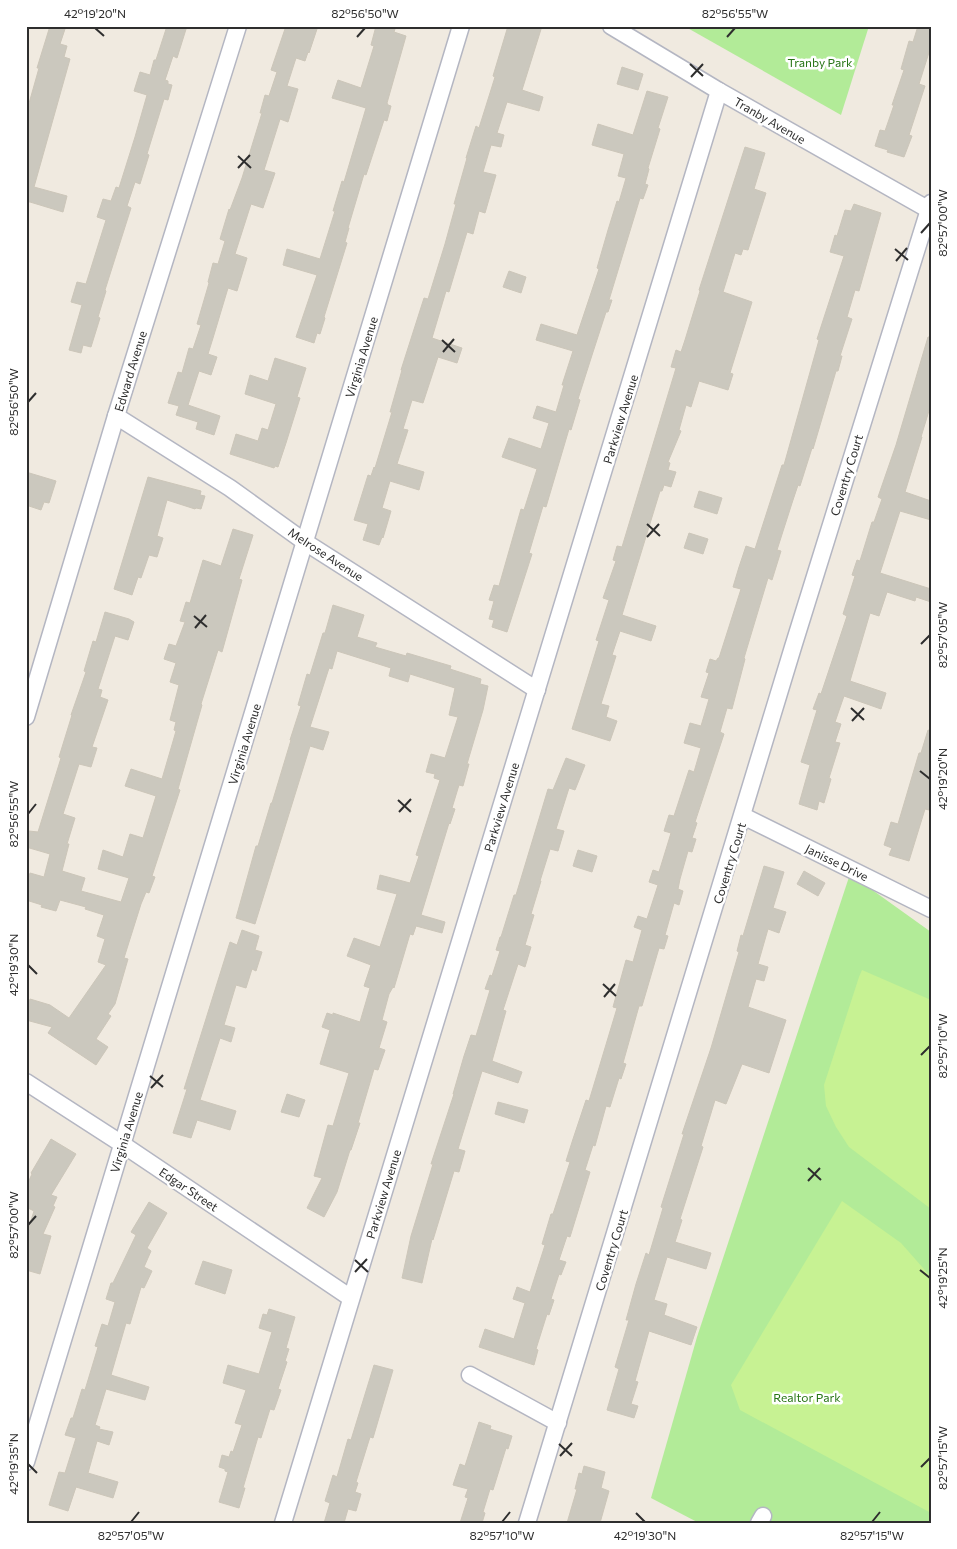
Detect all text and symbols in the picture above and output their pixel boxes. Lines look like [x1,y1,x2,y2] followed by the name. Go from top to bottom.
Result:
[64,6,126,20] text: 42°19'20"N
[331,6,399,20] text: 82°56'50"W
[702,6,768,20] text: 82°56'55"W
[787,55,853,69] park label: Tranby Park
[732,94,808,146] street label: Tranby Avenue
[935,189,949,257] text: 82°57'00"W
[342,315,380,399] street label: Virginia Avenue
[111,329,149,413] street label: Edward Avenue
[6,368,20,436] text: 82°56'50"W
[600,373,640,465] street label: Parkview Avenue
[827,433,865,517] street label: Coventry Court
[286,525,366,583] street label: Melrose Avenue
[935,602,949,668] text: 82°57'05"W
[225,702,263,786] street label: Virginia Avenue
[935,748,949,810] text: 42°19'20"N
[481,761,521,853] street label: Parkview Avenue
[6,781,20,847] text: 82°56'55"W
[710,821,748,905] street label: Coventry Court
[803,841,871,884] street label: Janisse Drive
[6,934,20,996] text: 42°19'30"N
[935,1014,949,1078] text: 82°57'10"W
[107,1090,145,1174] street label: Virginia Avenue
[363,1148,403,1240] street label: Parkview Avenue
[157,1164,221,1214] street label: Edgar Street
[6,1191,20,1259] text: 82°57'00"W
[592,1208,630,1292] street label: Coventry Court
[935,1247,949,1309] text: 42°19'25"N
[773,1390,841,1404] park label: Realtor Park
[935,1426,949,1490] text: 82°57'15"W
[6,1433,20,1495] text: 42°19'35"N
[98,1528,164,1542] text: 82°57'05"W
[470,1528,534,1542] text: 82°57'10"W
[614,1528,676,1542] text: 42°19'30"N
[840,1528,904,1542] text: 82°57'15"W

